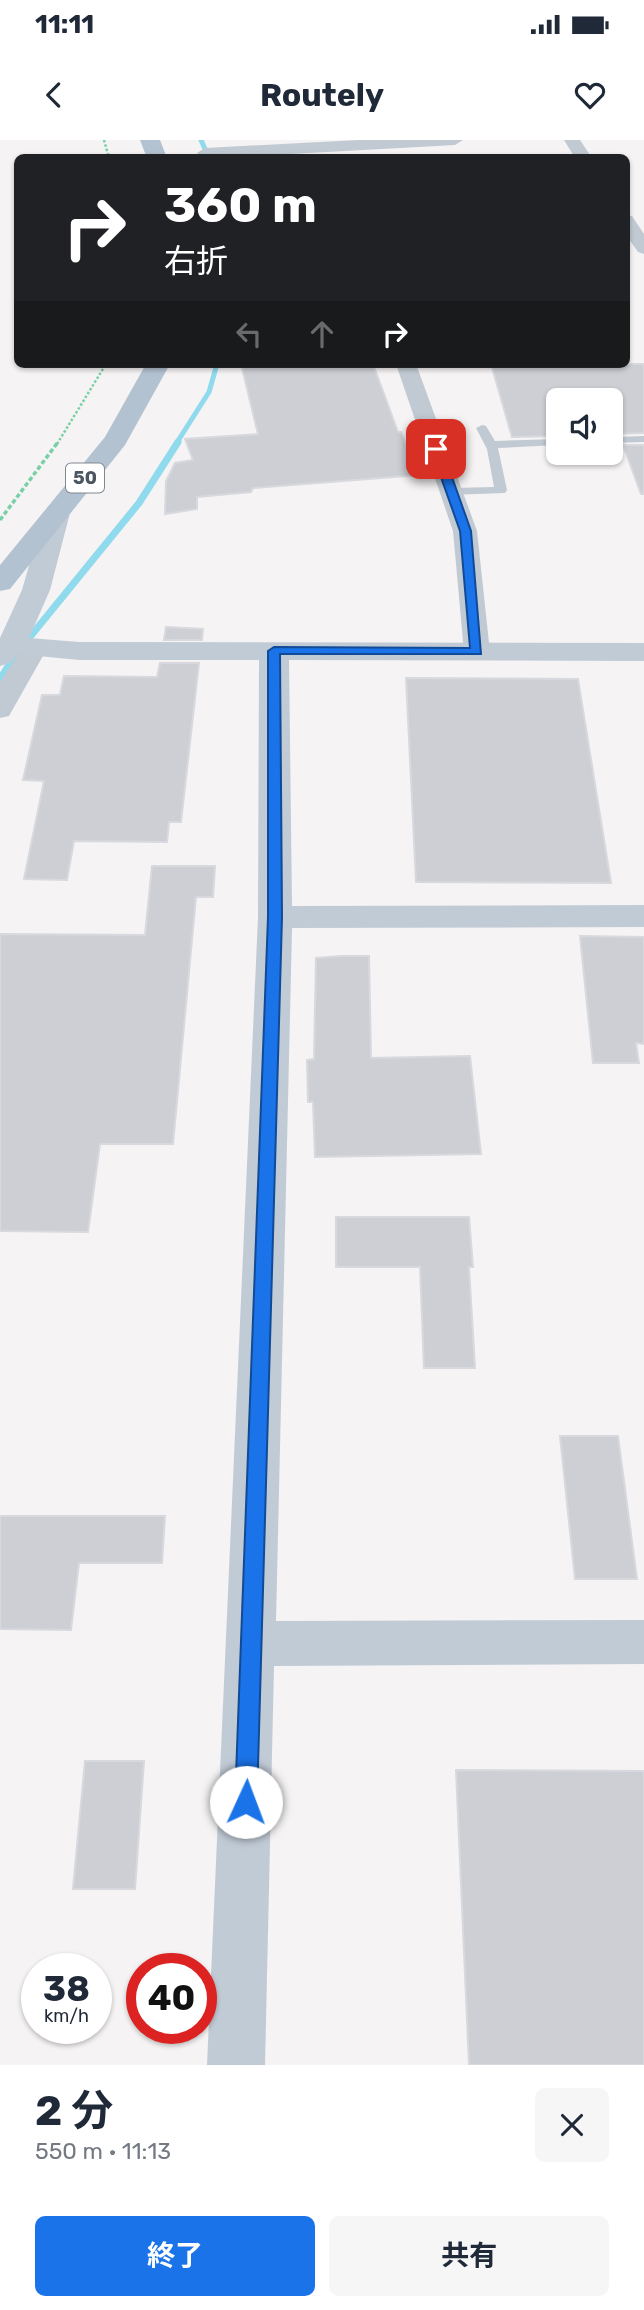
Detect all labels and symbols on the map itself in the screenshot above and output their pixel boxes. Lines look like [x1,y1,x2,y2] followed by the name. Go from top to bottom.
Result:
[406,419,466,479] pin
[66,464,104,492] road number: 50
[209,1765,283,1839] position arrow
[126,1953,217,2044] speed limit sign: 40

